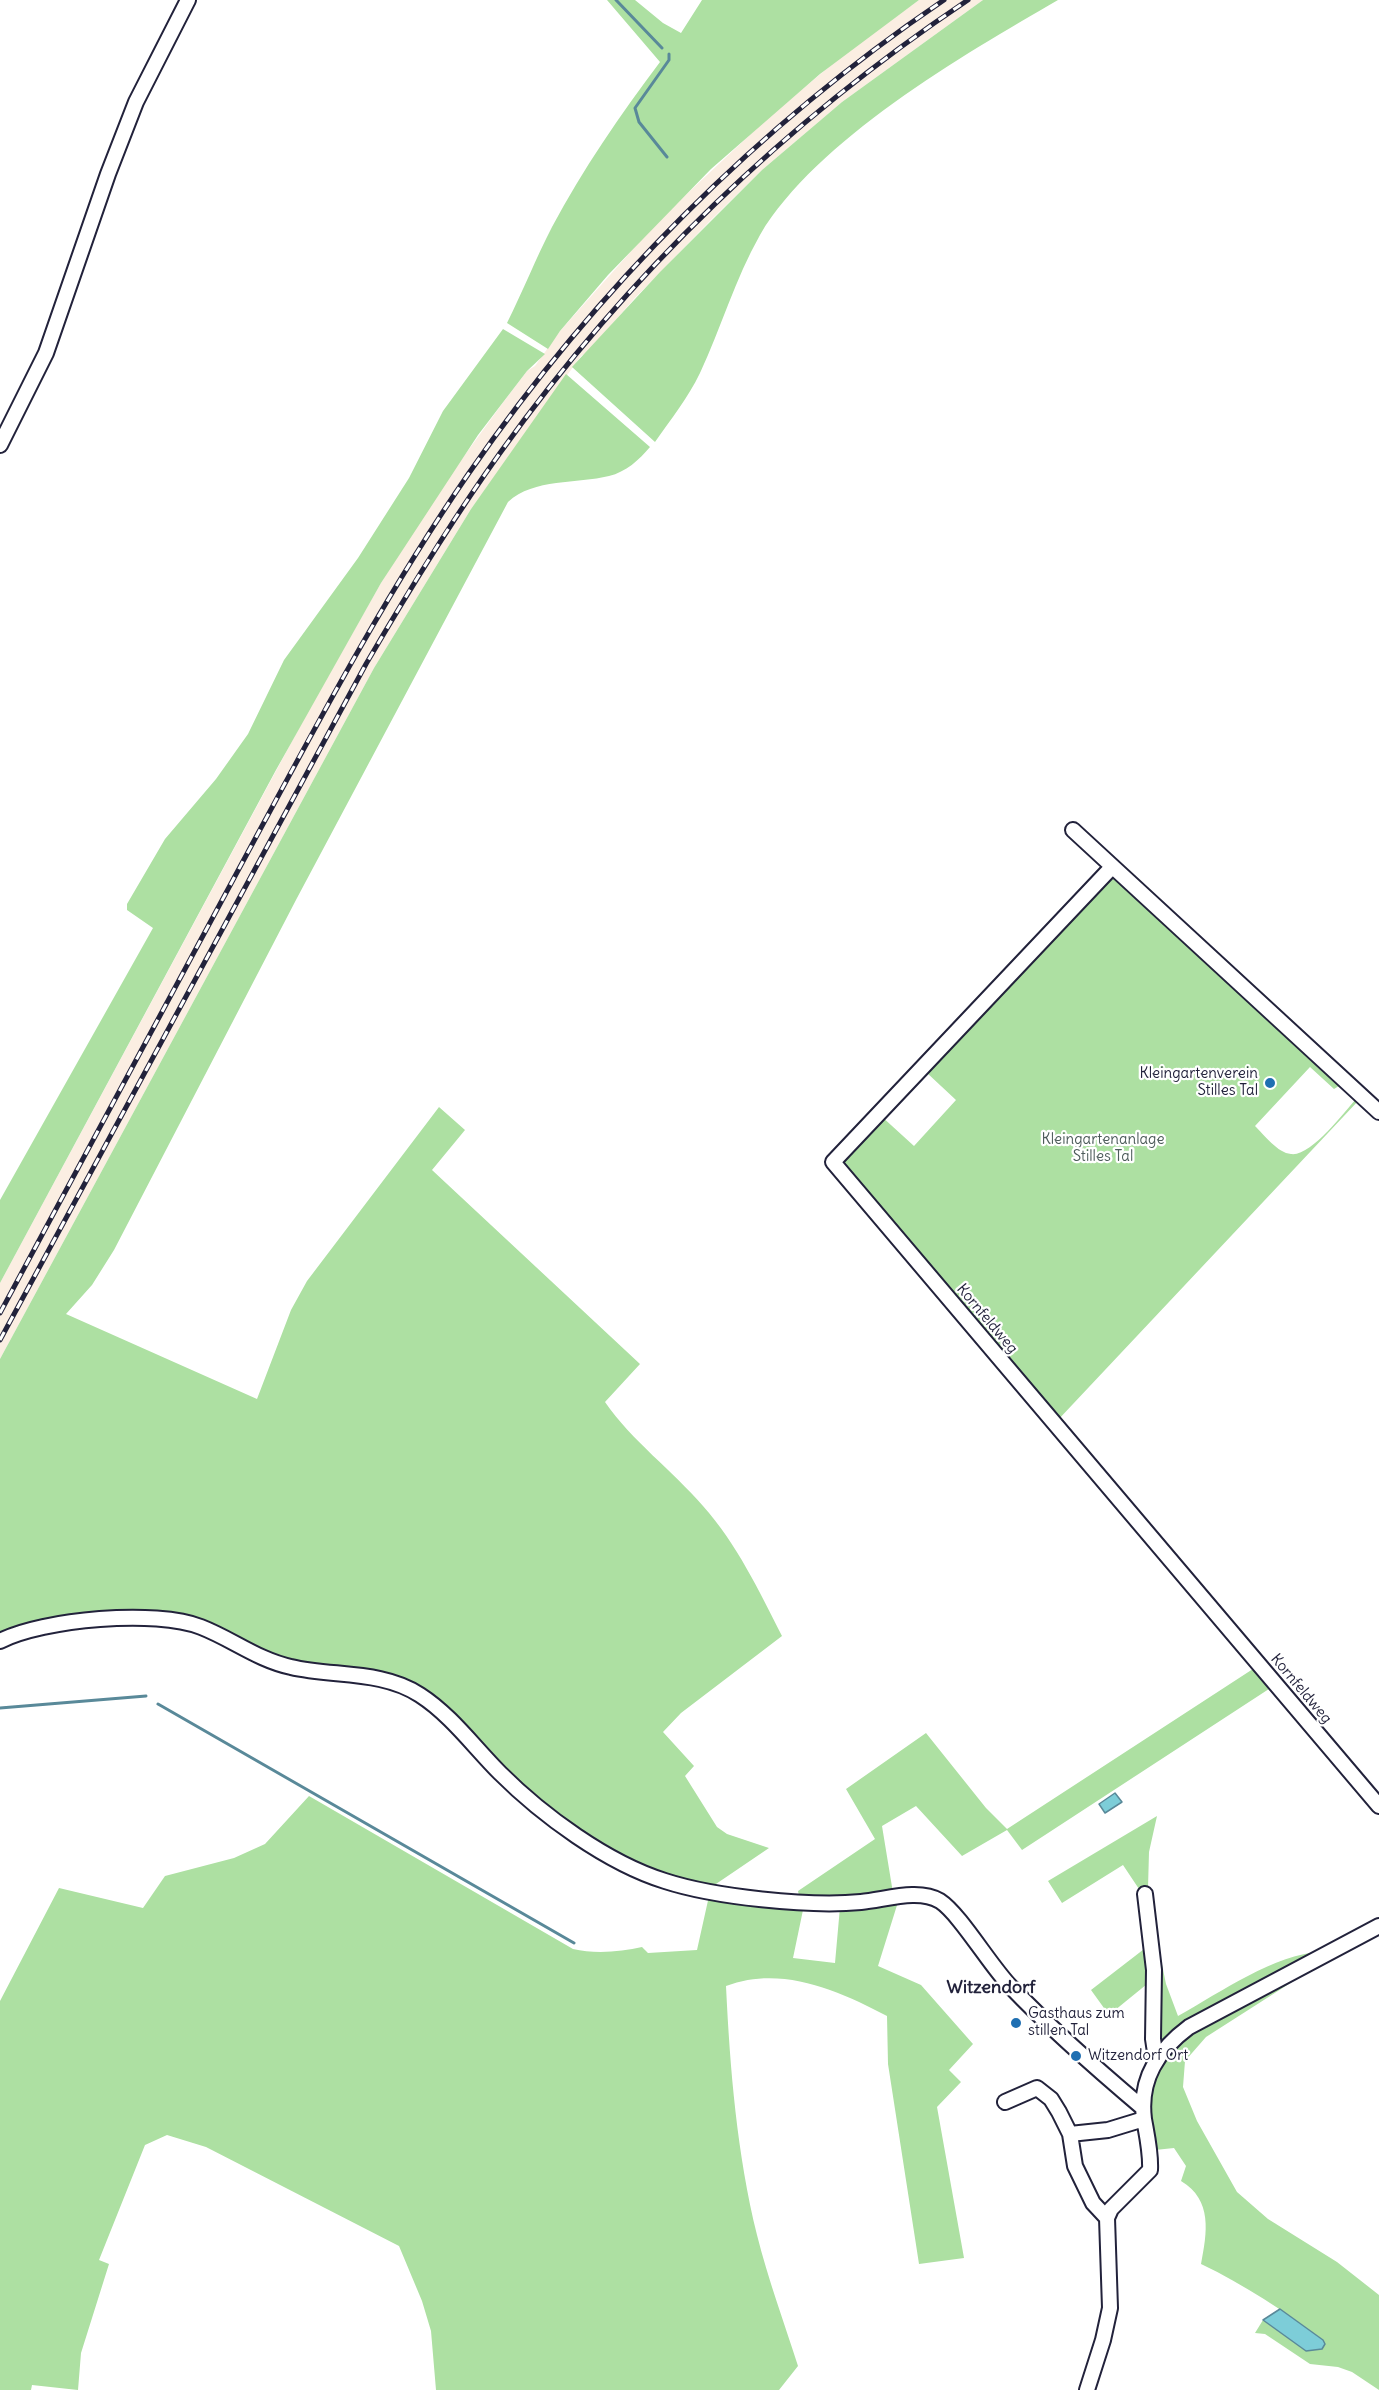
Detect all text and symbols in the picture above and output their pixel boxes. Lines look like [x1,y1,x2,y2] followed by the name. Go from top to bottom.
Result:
[1139,1065,1258,1100] place label: Kleingartenverein Stilles Tal
[1263,1076,1277,1090] marker: Kleingartenverein Stilles Tal
[1041,1131,1165,1166] park label: Kleingartenanlage Stilles Tal
[953,1281,1021,1357] street label: Kornfeldweg
[1267,1651,1335,1727] street label: Kornfeldweg
[947,1977,1035,1999] district label: Witzendorf
[1028,2005,1125,2040] place label: Gasthaus zum stillen Tal
[1009,2016,1023,2030] marker: Gasthaus zum stillen Tal
[1088,2047,1188,2065] place label: Witzendorf Ort
[1069,2049,1083,2063] marker: Witzendorf Ort

